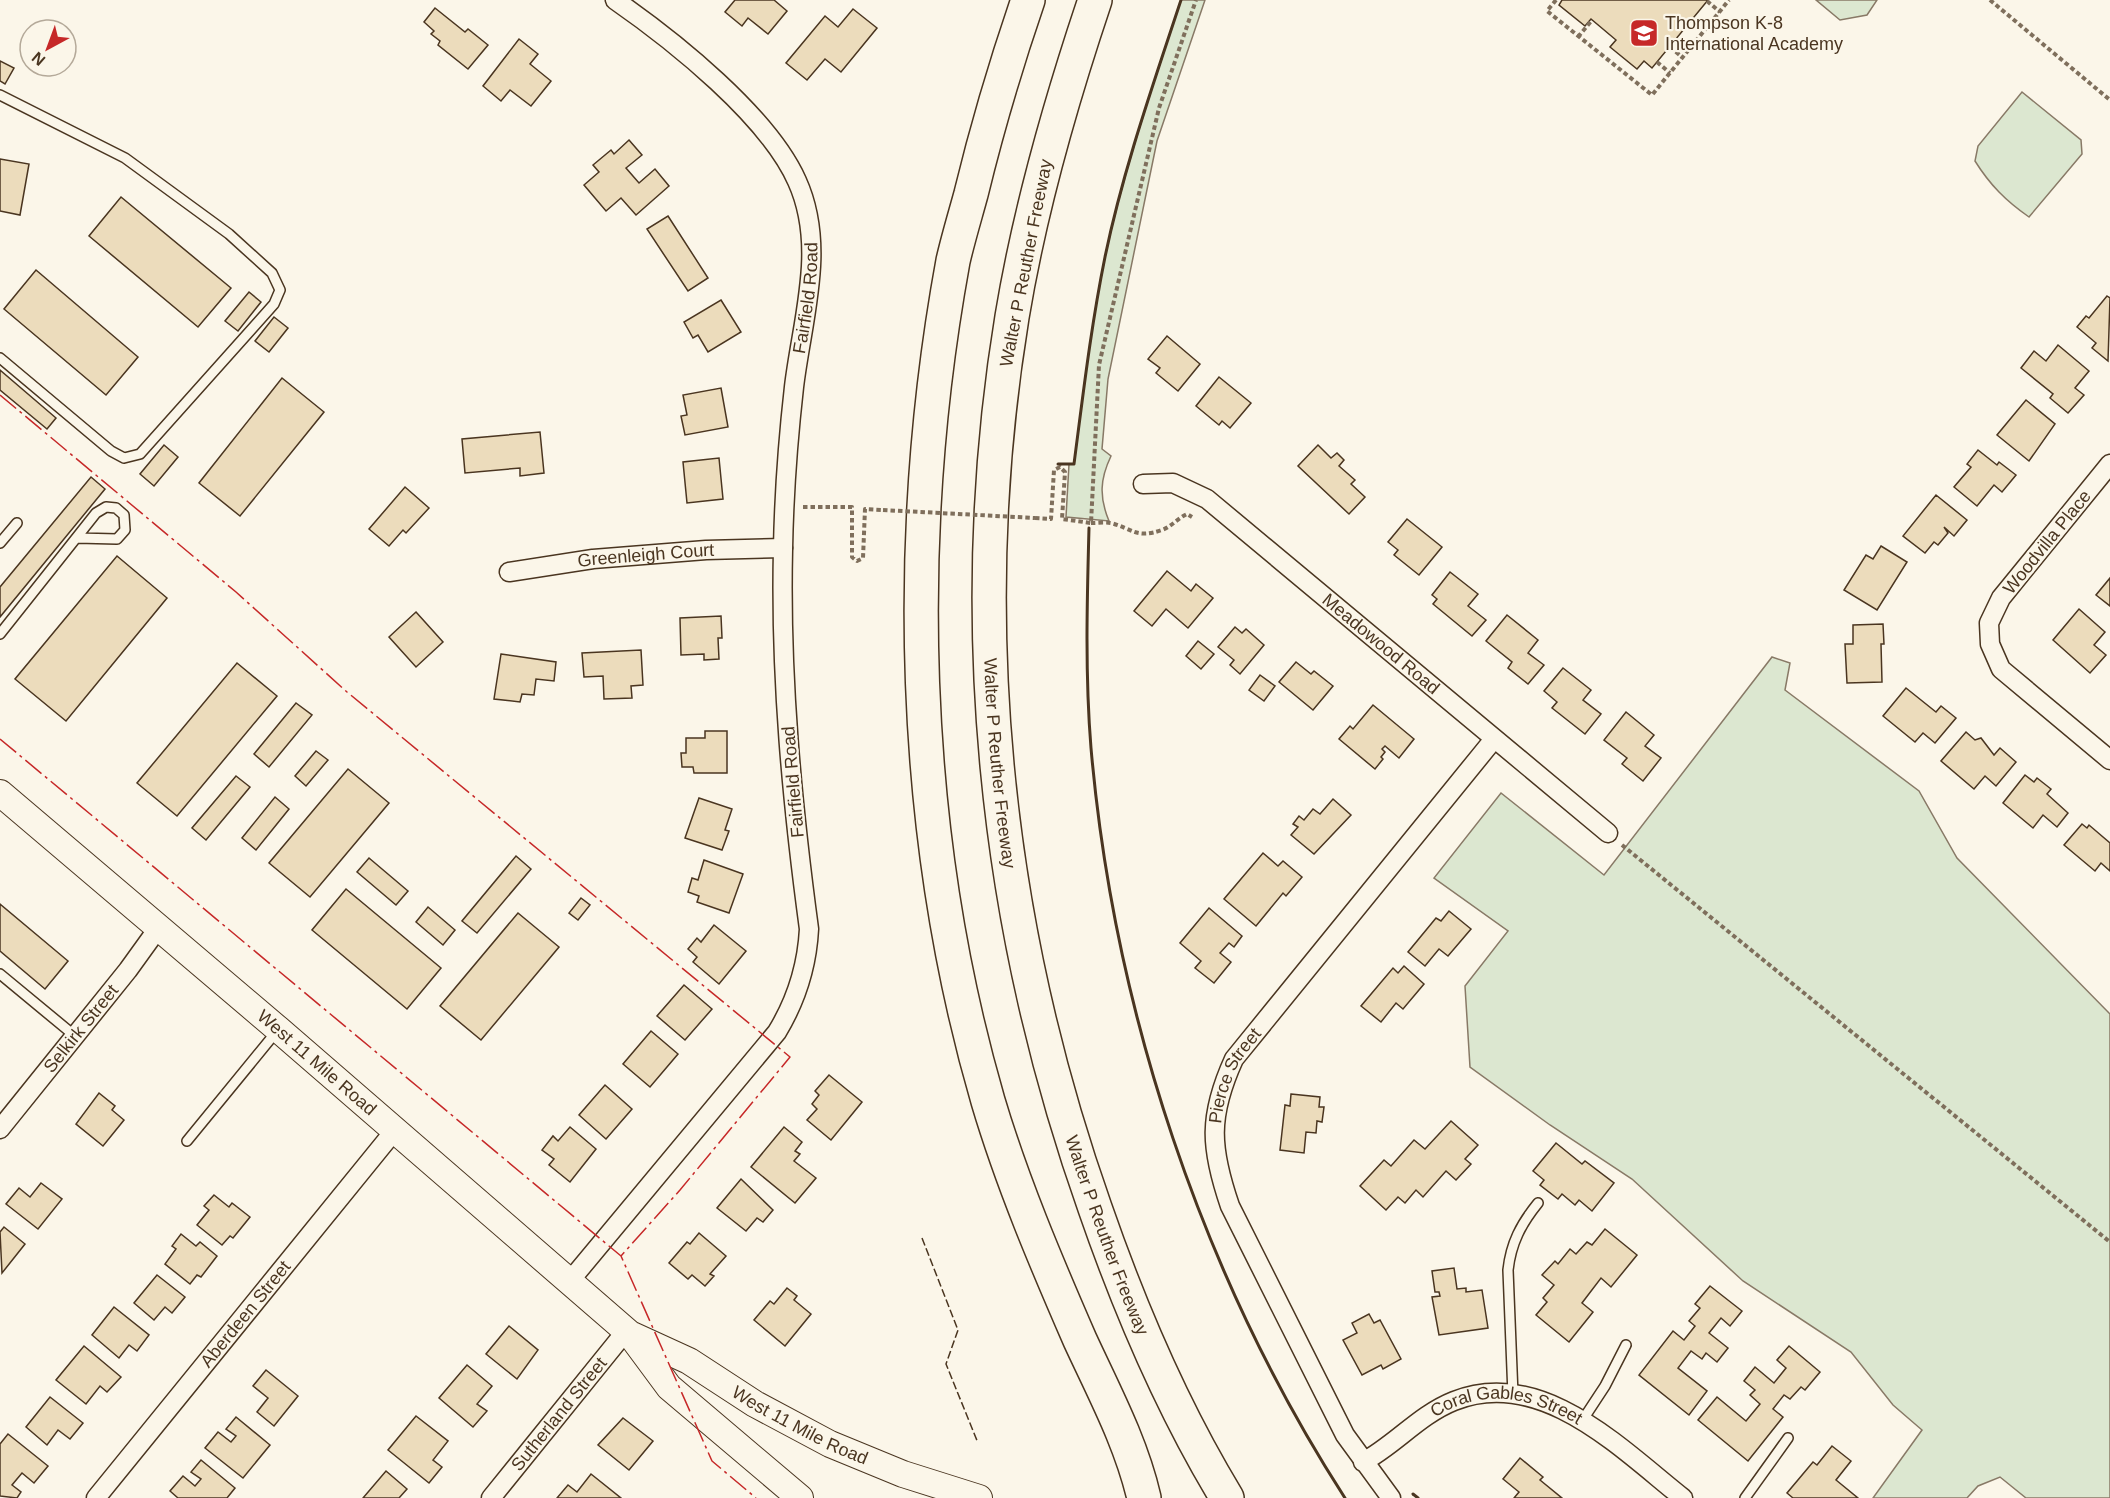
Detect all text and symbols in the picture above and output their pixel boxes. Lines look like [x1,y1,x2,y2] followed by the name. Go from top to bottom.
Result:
[1665,13,1843,54] place label: Thompson K-8 International Academy
[1628,17,1660,49] school or university icon: Thompson K-8 International Academy
[18,18,78,78] north arrow
[29,49,48,69] text: N
[996,157,1056,369] street label: Walter P Reuther Freeway
[789,242,821,355] street label: Fairfield Road
[1999,486,2095,598] street label: Woodvilla Place
[576,540,714,571] street label: Greenleigh Court
[1318,589,1444,698] street label: Meadowood Road
[980,658,1020,870] street label: Walter P Reuther Freeway
[778,725,808,839] street label: Fairfield Road
[40,981,122,1077] street label: Selkirk Street
[253,1006,380,1119] street label: West 11 Mile Road
[1205,1024,1265,1125] street label: Pierce Street
[1062,1133,1153,1338] street label: Walter P Reuther Freeway
[196,1257,295,1371] street label: Aberdeen Street
[507,1353,611,1475] street label: Sutherland Street
[728,1382,871,1469] street label: West 11 Mile Road
[1427,1383,1586,1428] street label: Coral Gables Street

